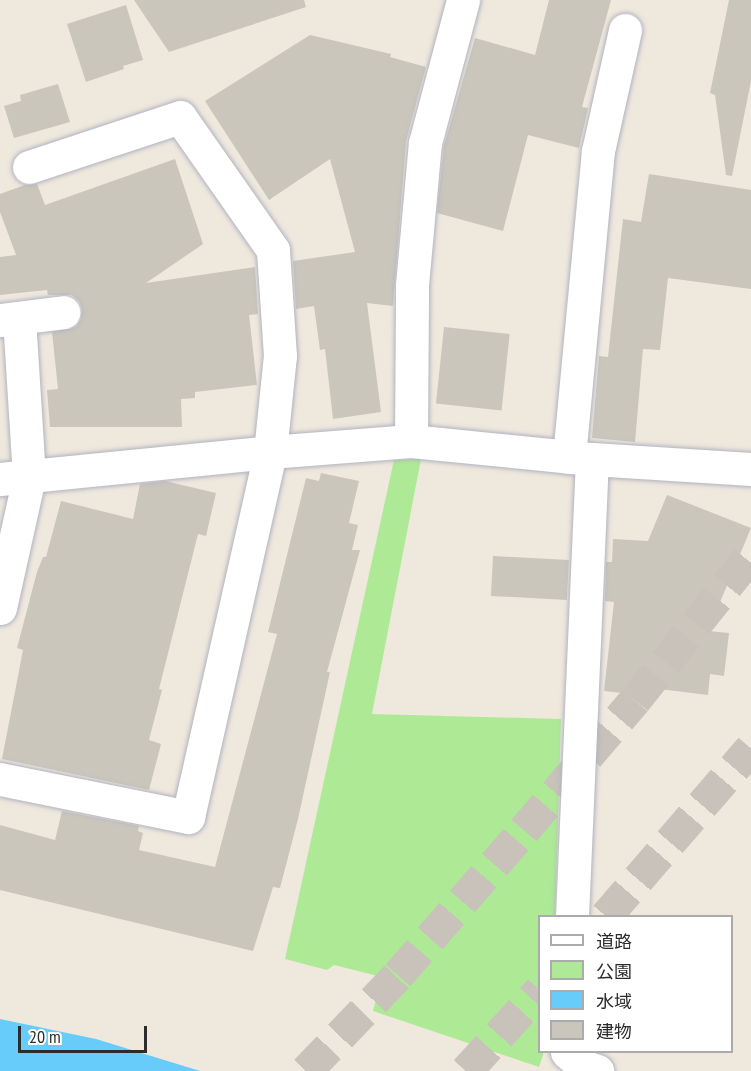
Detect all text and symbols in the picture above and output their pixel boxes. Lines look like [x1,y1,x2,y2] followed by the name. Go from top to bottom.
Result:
[538,915,733,1053] legend
[596,930,632,953] text: 道路
[596,960,632,983] text: 公園
[596,990,632,1013] text: 水域
[21,1014,150,1052] scale bar
[596,1020,632,1043] text: 建物
[29,1025,61,1048] text: 20 m

